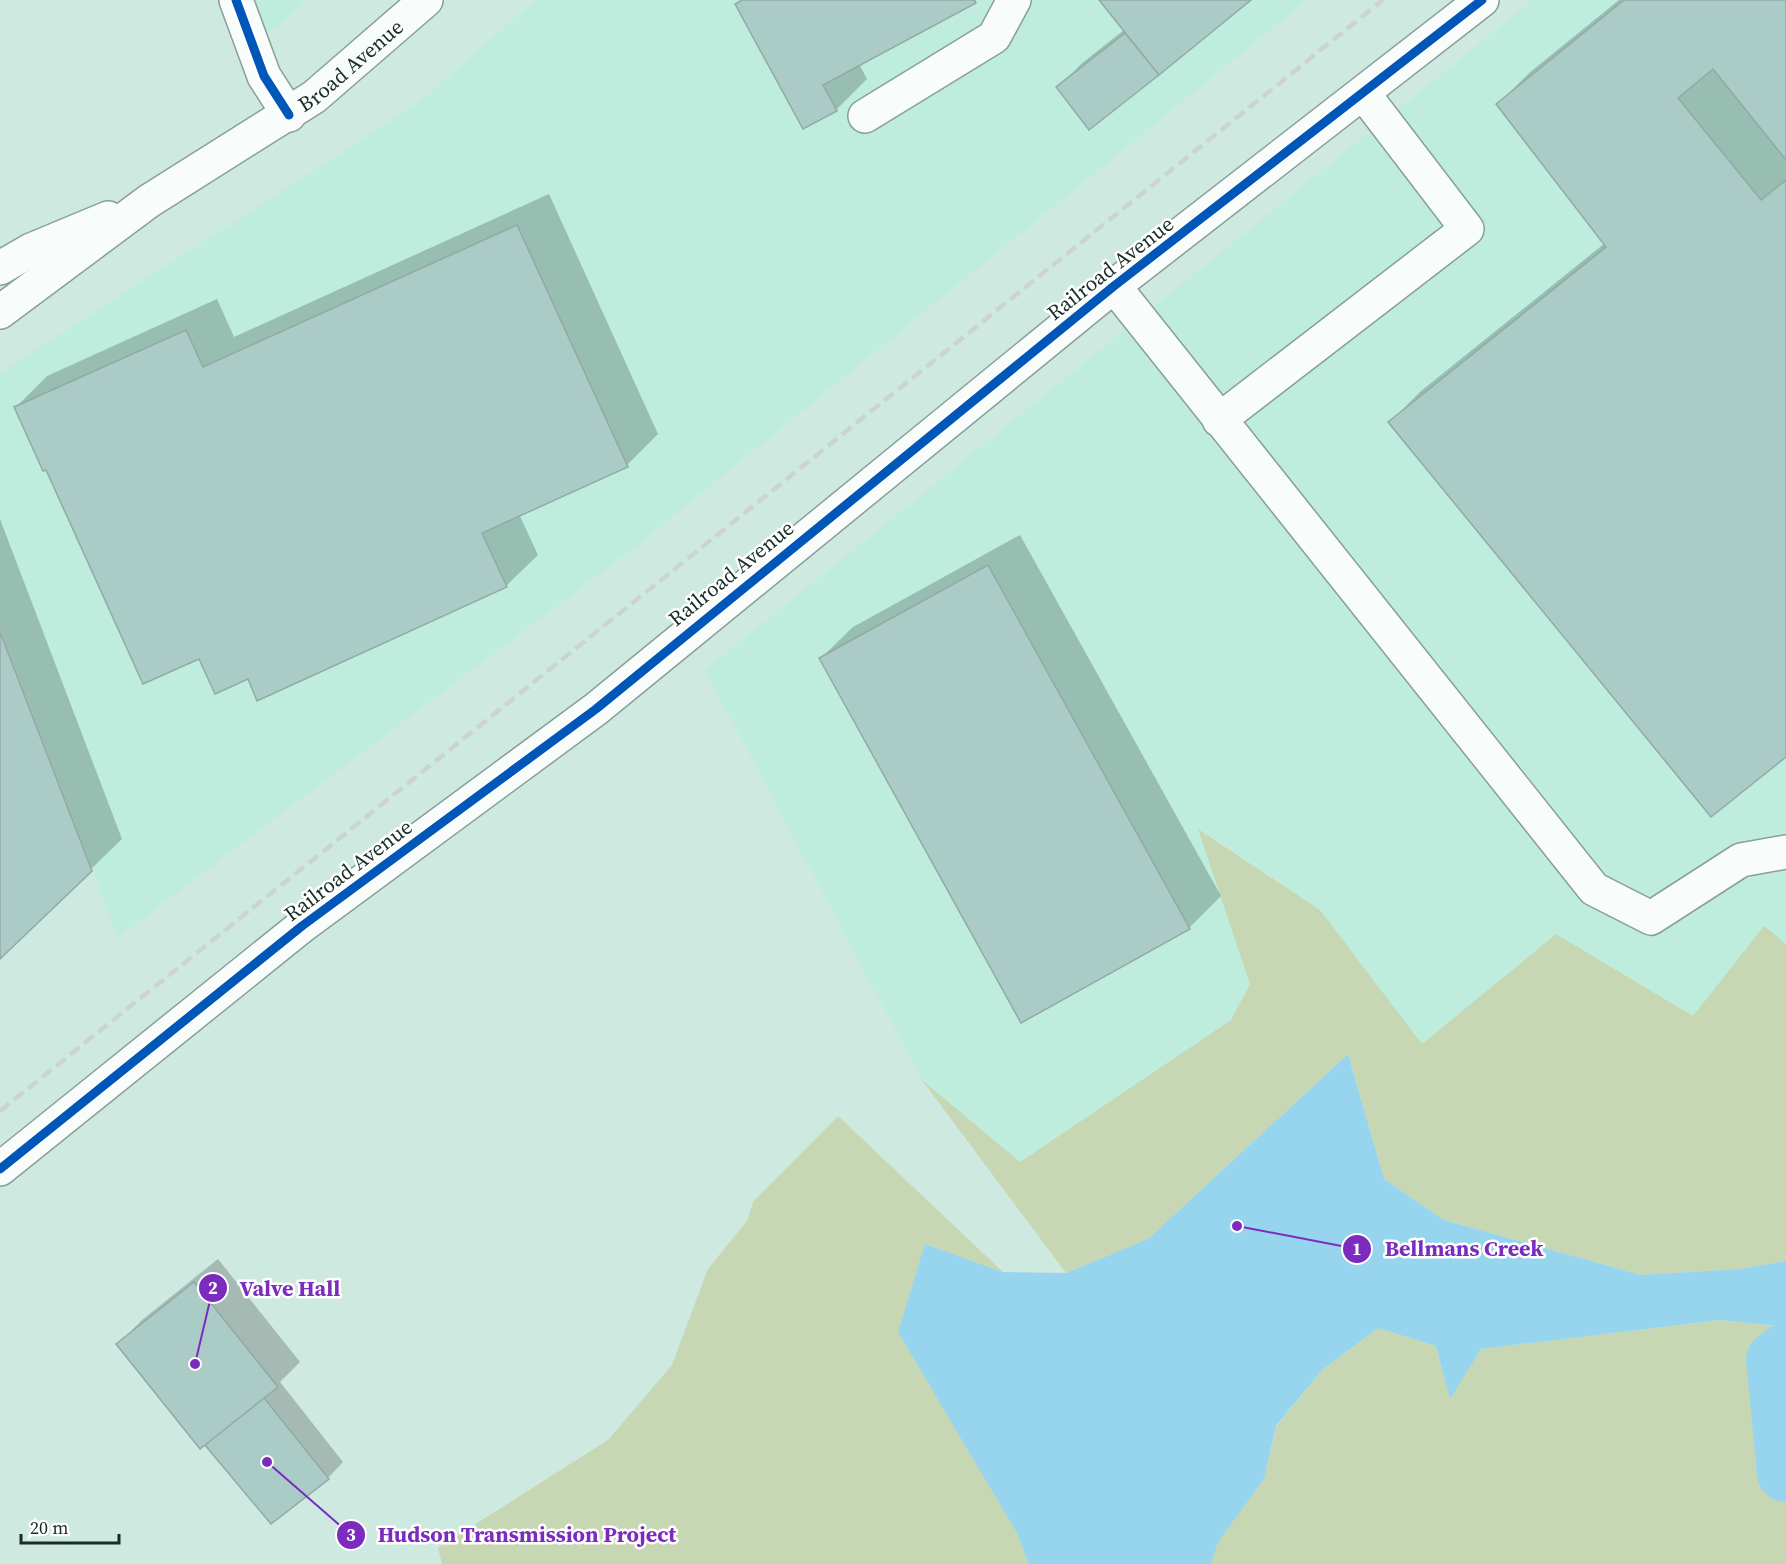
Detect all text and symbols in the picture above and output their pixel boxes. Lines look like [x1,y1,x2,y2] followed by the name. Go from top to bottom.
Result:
[292,12,409,118] street label: Broad Avenue
[1041,209,1179,327] street label: Railroad Avenue
[662,513,800,633] street label: Railroad Avenue
[278,812,418,928] street label: Railroad Avenue
[1342,1229,1555,1269] callout: Bellmans Creek
[1385,1233,1544,1263] text: Bellmans Creek
[1352,1236,1362,1261] text: 1
[198,1268,352,1308] callout: Valve Hall
[240,1273,340,1303] text: Valve Hall
[208,1275,218,1300] text: 2
[21,1507,118,1545] scale bar
[30,1515,68,1540] text: 20 m
[336,1515,688,1555] callout: Hudson Transmission Project
[378,1519,677,1549] text: Hudson Transmission Project
[346,1522,356,1547] text: 3

